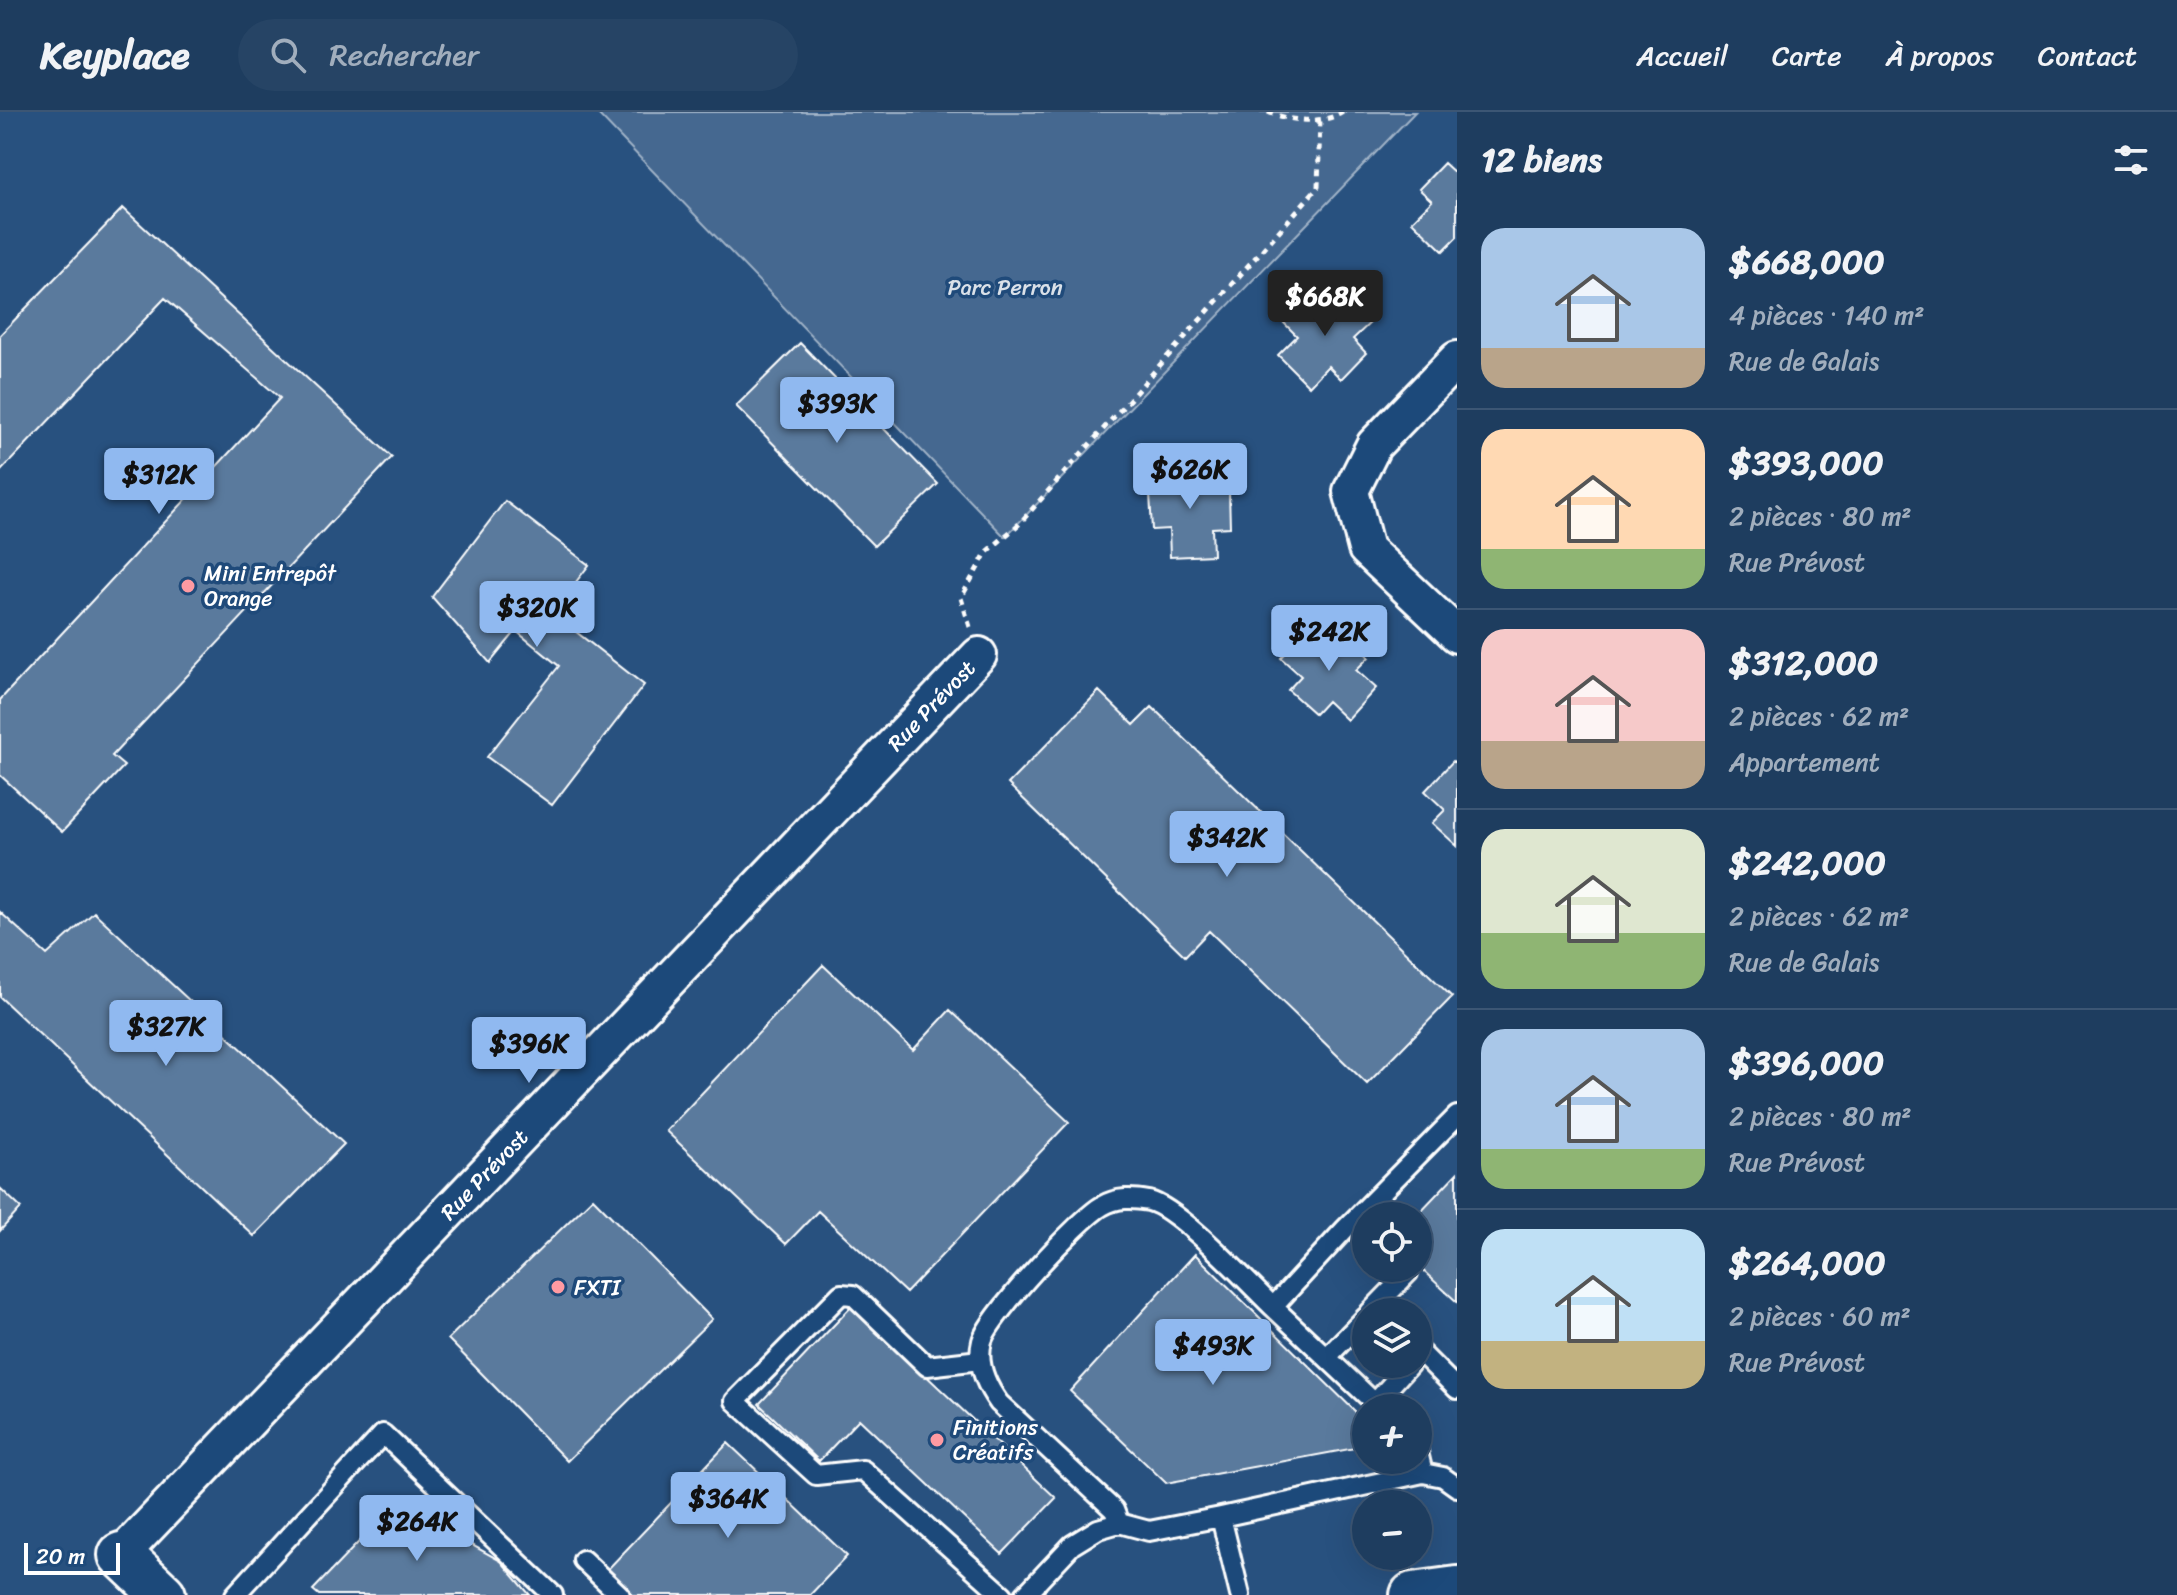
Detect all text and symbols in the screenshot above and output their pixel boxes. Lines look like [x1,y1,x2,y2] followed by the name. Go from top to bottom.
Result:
[238,19,798,91] search box
[40,22,190,89] text: Keyplace
[330,28,479,82] text: Rechercher
[1637,31,1728,80] text: Accueil
[1772,31,1842,80] text: Carte
[1886,31,1994,80] text: À propos
[2038,31,2137,80] text: Contact
[266,33,310,77] icon: search
[1481,130,1602,190] text: 12 biens
[2109,138,2153,182] icon: filters
[1729,232,1885,292] text: $668,000
[1545,260,1641,356] icon: home
[947,268,1063,307] park label: Parc Perron
[1269,270,1381,338] pin: $668K
[1286,273,1364,319] text: $668K
[1729,292,1925,338] text: 4 pièces · 140 m²
[1729,338,1879,384] text: Rue de Galais
[781,377,893,445] pin: $393K
[798,380,876,426] text: $393K
[1729,433,1884,493] text: $393,000
[1134,443,1246,511] pin: $626K
[1151,446,1229,492] text: $626K
[103,448,215,516] pin: $312K
[122,451,196,497] text: $312K
[1545,461,1641,557] icon: home
[1729,493,1912,539] text: 2 pièces · 80 m²
[1729,539,1865,585] text: Rue Prévost
[204,554,337,618] place label: Mini Entrepôt Orange
[179,577,197,595] marker: Mini Entrepôt Orange
[481,581,593,649] pin: $320K
[497,584,577,630] text: $320K
[1273,605,1385,673] pin: $242K
[1289,608,1369,654] text: $242K
[1729,633,1878,693] text: $312,000
[877,650,985,760] street label: Rue Prévost
[1545,661,1641,757] icon: home
[1729,693,1909,739] text: 2 pièces · 62 m²
[1729,739,1880,785] text: Appartement
[1171,811,1283,879] pin: $342K
[1188,814,1266,860] text: $342K
[1729,833,1886,893] text: $242,000
[1545,861,1641,957] icon: home
[1729,893,1909,939] text: 2 pièces · 62 m²
[1729,939,1879,985] text: Rue de Galais
[110,1000,222,1068] pin: $327K
[127,1003,205,1049] text: $327K
[473,1017,585,1085] pin: $396K
[490,1020,568,1066] text: $396K
[1729,1033,1884,1093] text: $396,000
[1545,1061,1641,1157] icon: home
[1729,1093,1912,1139] text: 2 pièces · 80 m²
[430,1119,538,1229] street label: Rue Prévost
[1729,1139,1865,1185] text: Rue Prévost
[1352,1202,1432,1570] map controls
[1352,1202,1432,1282] button: locate
[1729,1233,1886,1293] text: $264,000
[1545,1261,1641,1357] icon: home
[574,1268,621,1307] place label: FXTI
[549,1278,567,1296] marker: FXTI
[1729,1293,1911,1339] text: 2 pièces · 60 m²
[1352,1298,1432,1378] button: layers
[1157,1319,1269,1387] pin: $493K
[1173,1322,1253,1368] text: $493K
[1729,1339,1865,1385] text: Rue Prévost
[1352,1394,1432,1474] button: +
[953,1408,1039,1472] place label: Finitions Créatifs
[928,1431,946,1449] marker: Finitions Créatifs
[672,1472,784,1540] pin: $364K
[689,1475,767,1521] text: $364K
[1352,1490,1432,1570] button: −
[361,1495,473,1563] pin: $264K
[377,1498,457,1544] text: $264K
[36,1537,85,1576] text: 20 m
[24,1539,120,1575] scale bar

